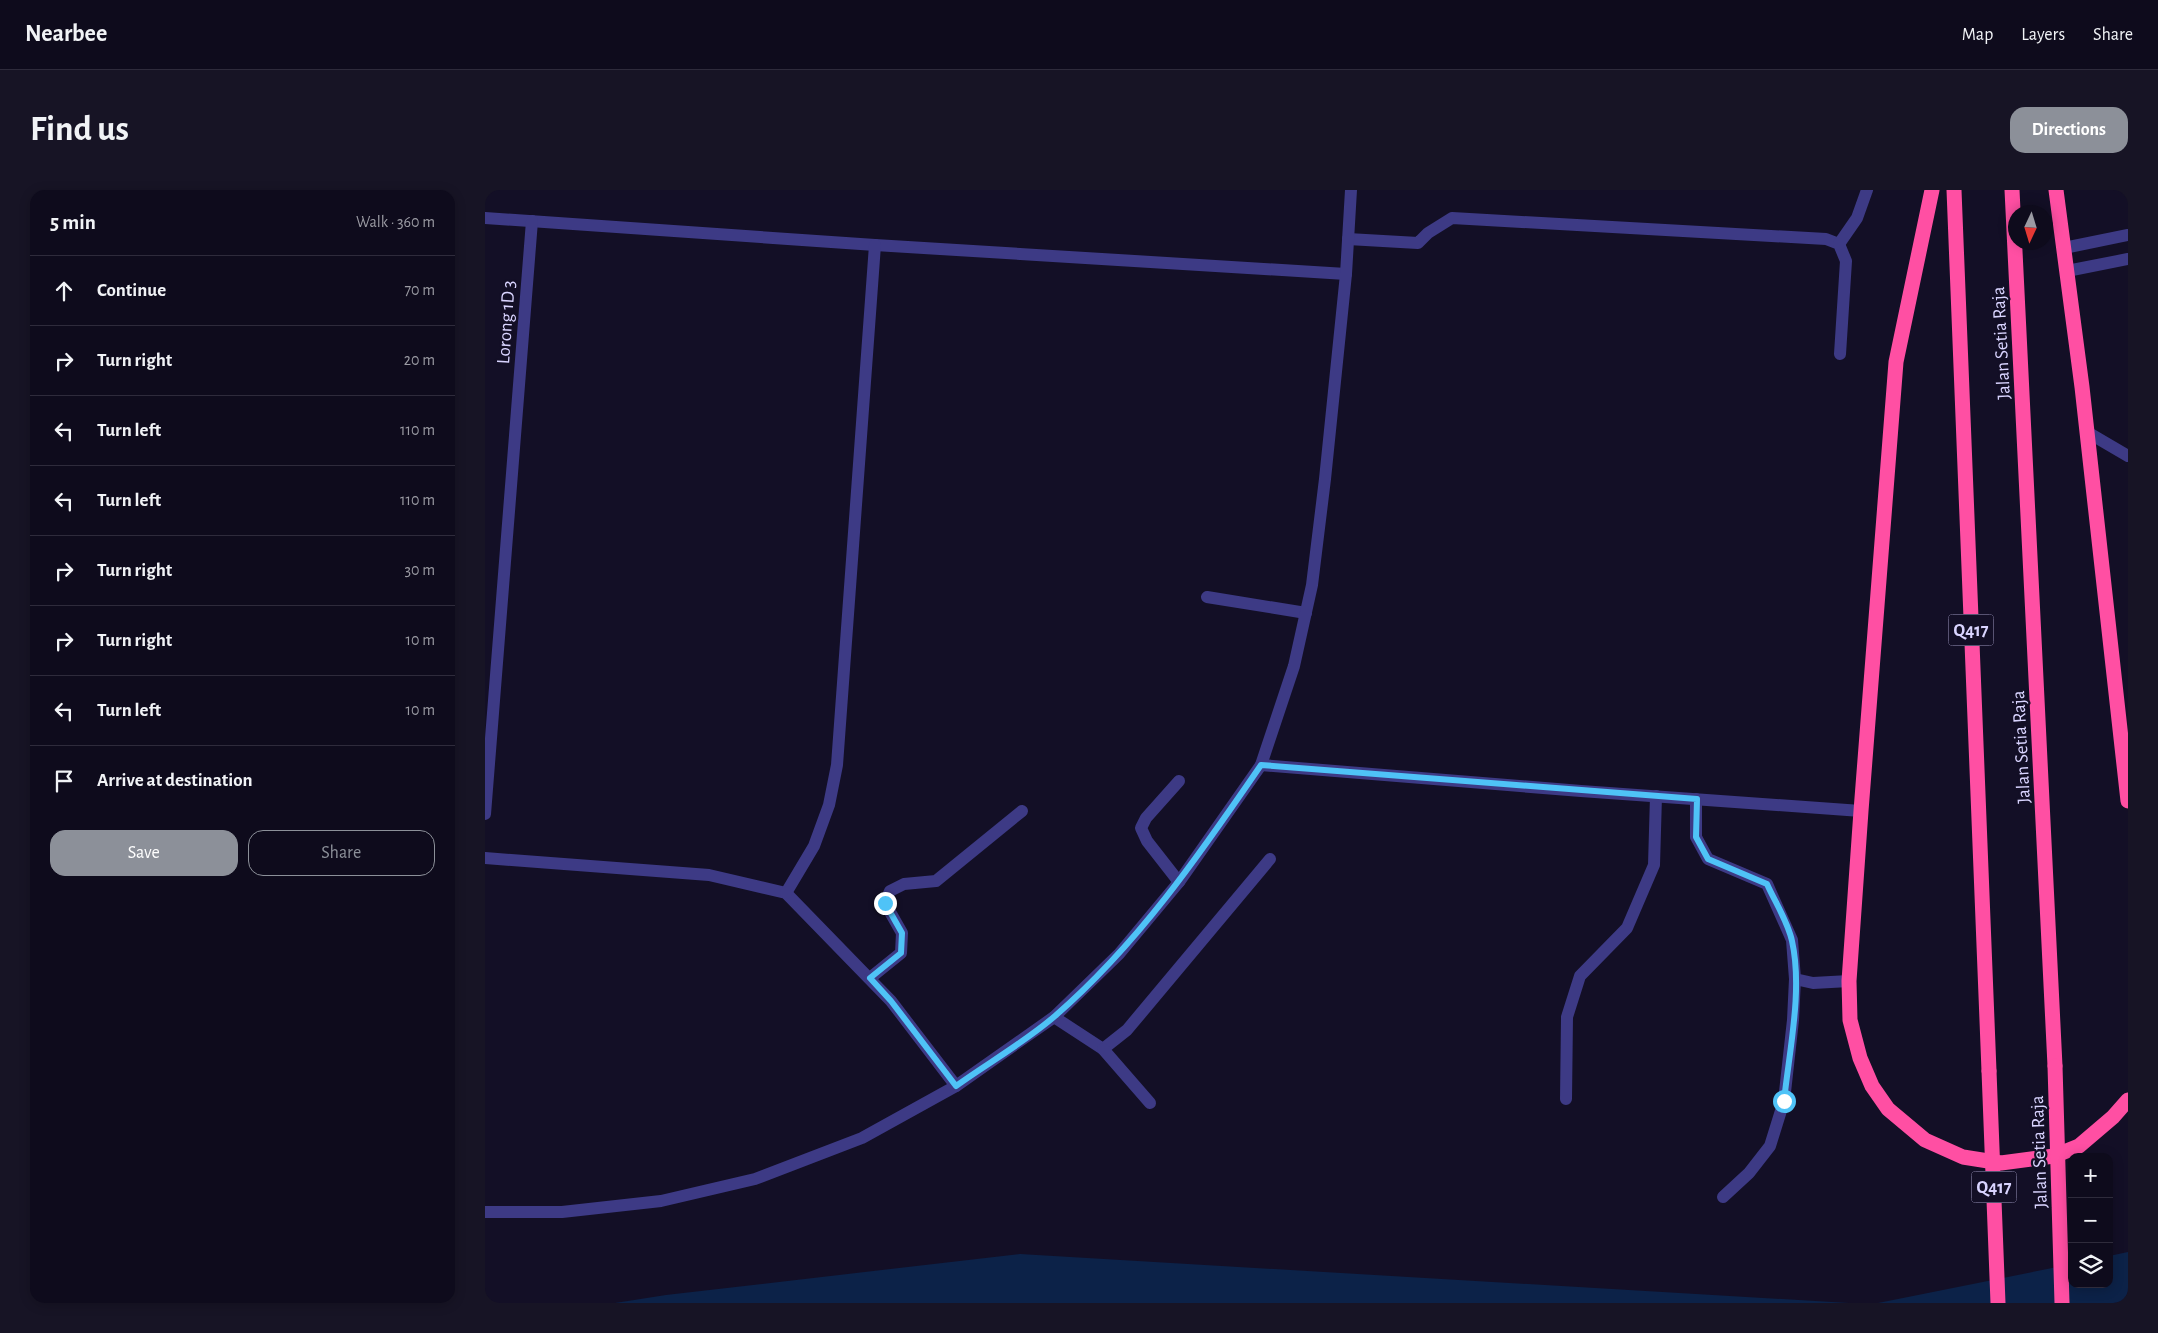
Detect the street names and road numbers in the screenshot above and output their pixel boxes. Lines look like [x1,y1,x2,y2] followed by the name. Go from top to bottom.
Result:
[494,280,519,365] street label: Lorong 1D 3
[1989,286,2014,400] street label: Jalan Setia Raja
[1949,614,1993,646] road number: Q417
[2009,690,2034,804] street label: Jalan Setia Raja
[2028,1095,2051,1209] street label: Jalan Setia Raja
[1971,1172,2017,1202] road number: Q417

